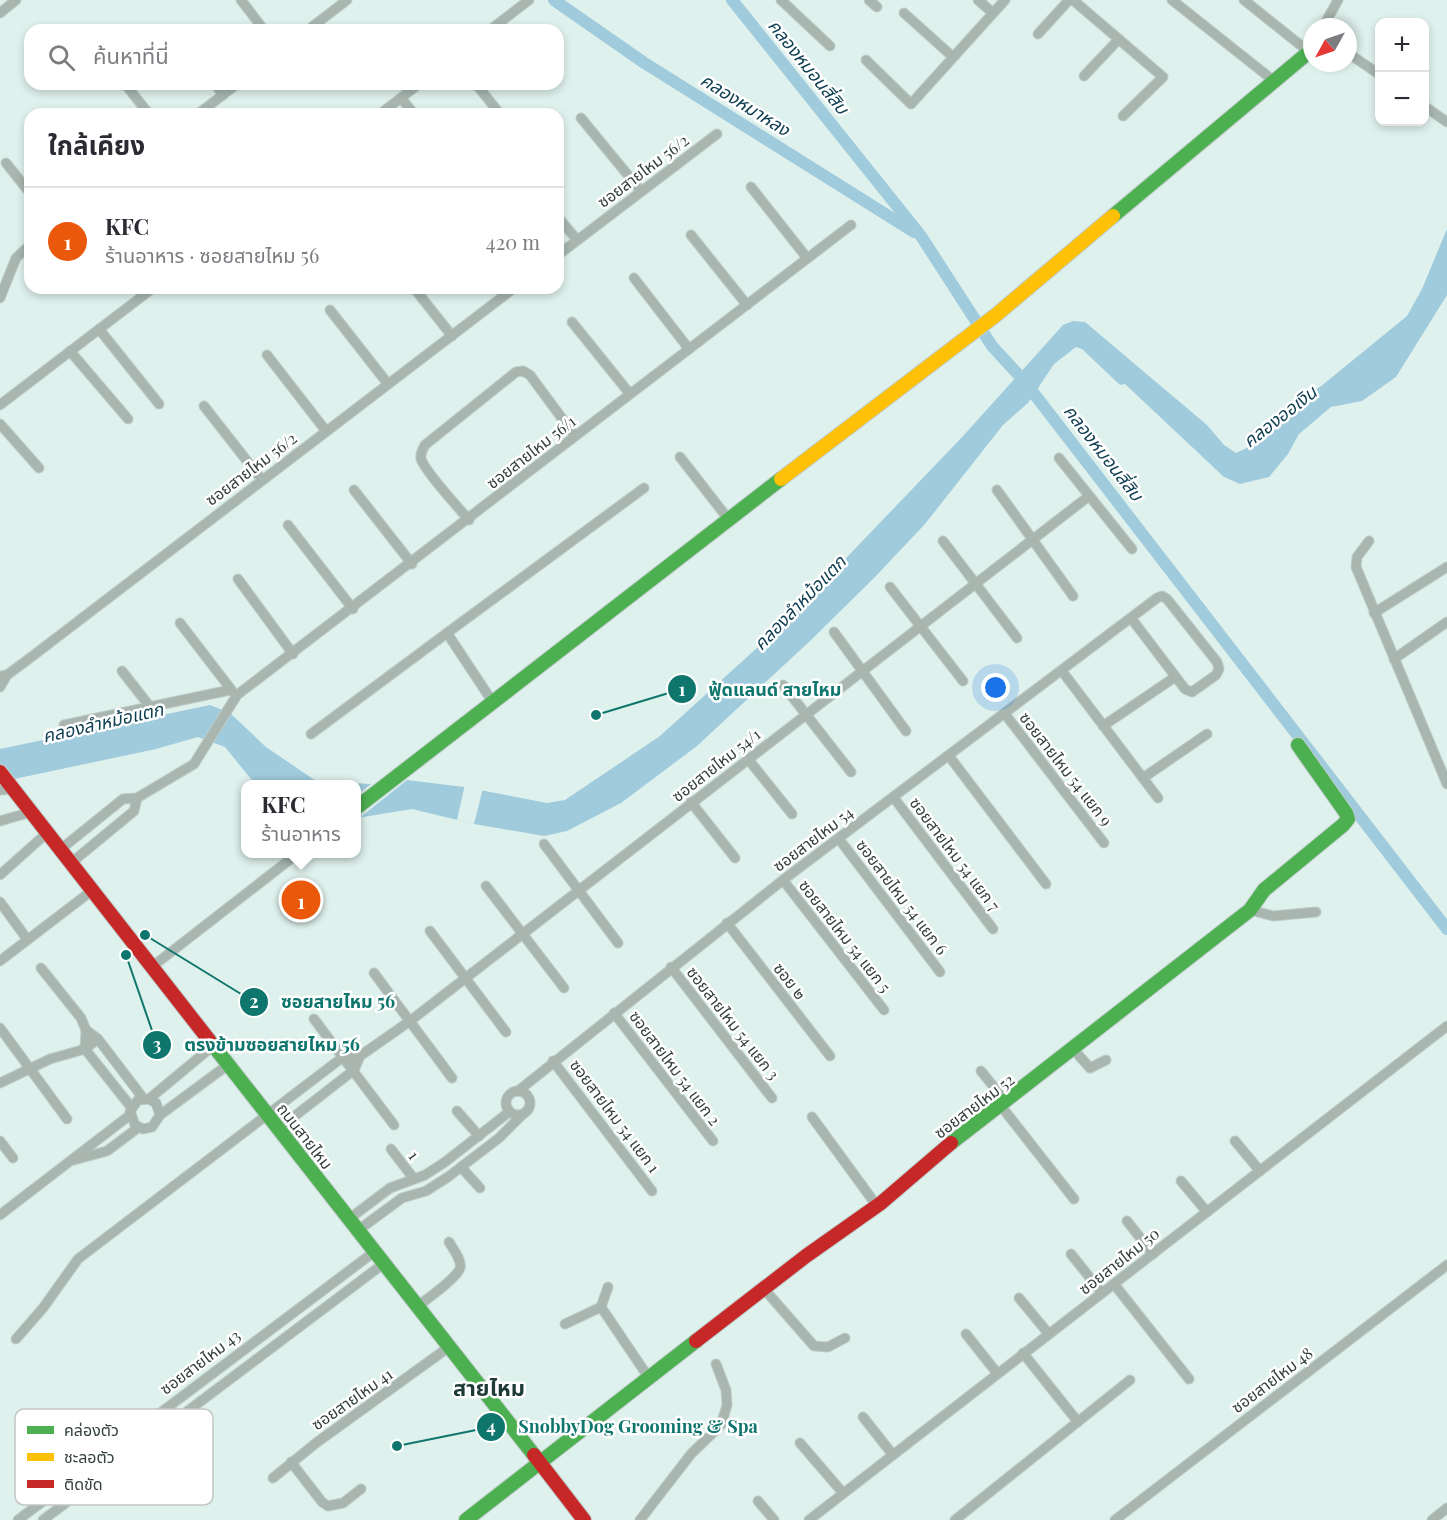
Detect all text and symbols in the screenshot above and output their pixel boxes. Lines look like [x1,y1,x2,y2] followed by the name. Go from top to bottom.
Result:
[763,14,855,120] water label: คลองหมอนสี่สิบ
[1303,18,1357,72] north arrow
[1375,18,1429,126] map controls
[1375,18,1429,72] button: +
[24,24,564,90] search box
[93,40,169,70] text: ค้นหาที่นี่
[45,41,78,74] icon: search
[696,67,796,142] water label: คลองหมาหลง
[1375,72,1429,126] button: −
[48,127,145,162] text: ใกล้เคียง
[593,129,693,212] street label: ซอยสายไหม 56/2
[105,211,149,241] text: KFC
[64,228,71,255] text: 1
[486,228,540,255] text: 420 m
[105,241,319,268] text: ร้านอาหาร · ซอยสายไหม 56
[1238,379,1322,453] water label: คลองออเงิน
[1059,399,1150,506] water label: คลองหมอนสี่สิบ
[482,410,580,493] street label: ซอยสายไหม 56/1
[201,427,301,510] street label: ซอยสายไหม 56/2
[748,549,852,655] water label: คลองลำหม้อแตก
[667,671,854,707] callout: ฟู้ดแลนด์ สายไหม
[981,673,1010,702] your location
[679,677,686,701] text: 1
[709,677,841,701] text: ฟู้ดแลนด์ สายไหม
[40,696,167,748] water label: คลองลำหม้อแตก
[1015,707,1118,830] street label: ซอยสายไหม 54 แยก 9
[667,723,764,806] street label: ซอยสายไหม 54/1
[241,780,361,858] popup
[261,789,305,819] text: KFC
[906,792,1005,915] street label: ซอยสายไหม 54 แยก 7
[768,801,857,876] street label: ซอยสายไหม 54
[261,819,341,846] text: ร้านอาหาร
[852,835,953,959] street label: ซอยสายไหม 54 แยก 6
[795,875,896,996] street label: ซอยสายไหม 54 แยก 5
[282,878,320,922] pin: 1
[769,958,811,1003] street label: ซอย ๒
[683,962,784,1084] street label: ซอยสายไหม 54 แยก 3
[239,984,407,1020] callout: ซอยสายไหม 56
[249,989,259,1013] text: 2
[281,989,395,1013] text: ซอยสายไหม 56
[625,1006,726,1129] street label: ซอยสายไหม 54 แยก 2
[142,1027,372,1063] callout: ตรงข้ามซอยสายไหม 56
[153,1032,162,1056] text: 3
[184,1032,360,1056] text: ตรงข้ามซอยสายไหม 56
[566,1055,665,1177] street label: ซอยสายไหม 54 แยก 1
[929,1069,1018,1143] street label: ซอยสายไหม 52
[273,1098,338,1173] street label: ถนนสายไหม
[404,1146,425,1163] street label: 1
[1074,1222,1163,1299] street label: ซอยสายไหม 50
[155,1325,244,1399] street label: ซอยสายไหม 43
[1227,1342,1317,1417] street label: ซอยสายไหม 48
[307,1363,396,1434] street label: ซอยสายไหม 41
[453,1372,525,1402] district label: สายไหม
[15,1409,213,1505] legend
[476,1409,770,1445] callout: SnobbyDog Grooming & Spa
[486,1414,496,1438] text: 4
[518,1414,758,1438] text: SnobbyDog Grooming & Spa
[64,1419,119,1440] text: คล่องตัว
[64,1446,115,1467] text: ชะลอตัว
[64,1473,103,1494] text: ติดขัด

